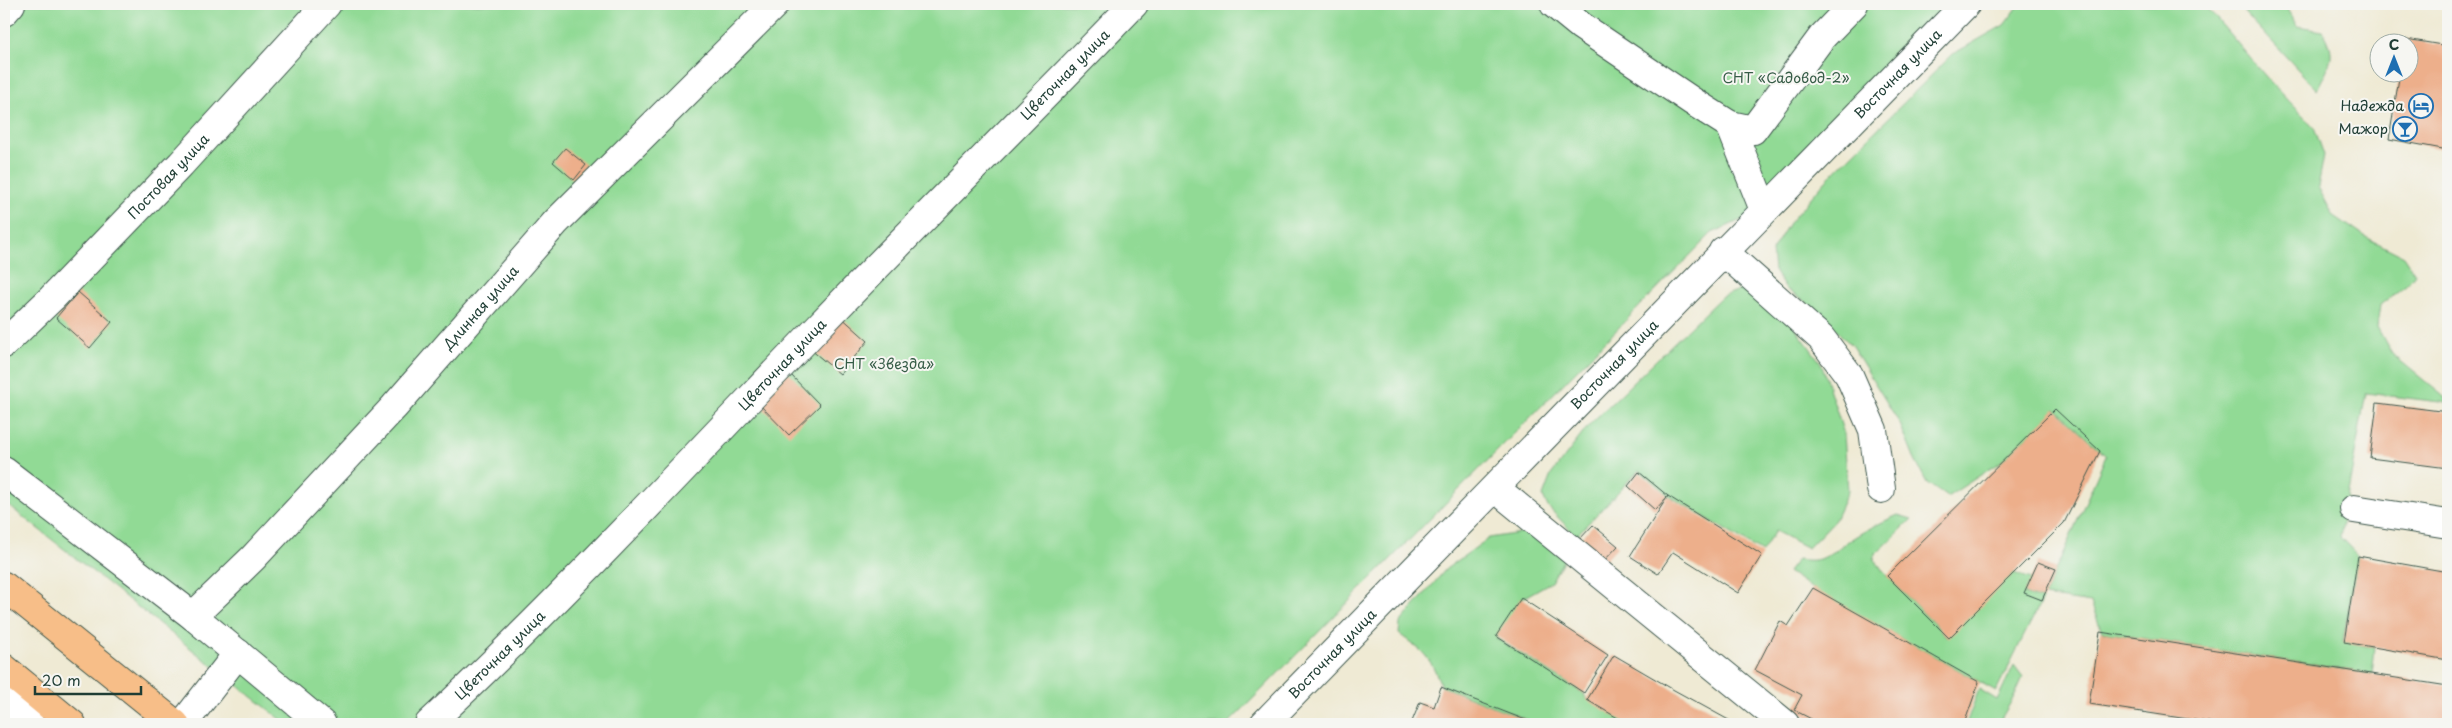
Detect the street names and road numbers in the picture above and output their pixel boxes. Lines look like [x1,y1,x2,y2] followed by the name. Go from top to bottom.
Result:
[1015,24,1114,125] street label: Цветочная улица
[1849,24,1946,123] street label: Восточная улица
[123,128,214,223] street label: Постовая улица
[437,261,523,355] street label: Длинная улица
[733,314,831,415] street label: Цветочная улица
[1565,314,1663,414] street label: Восточная улица
[1283,604,1381,703] street label: Восточная улица
[450,605,550,704] street label: Цветочная улица

